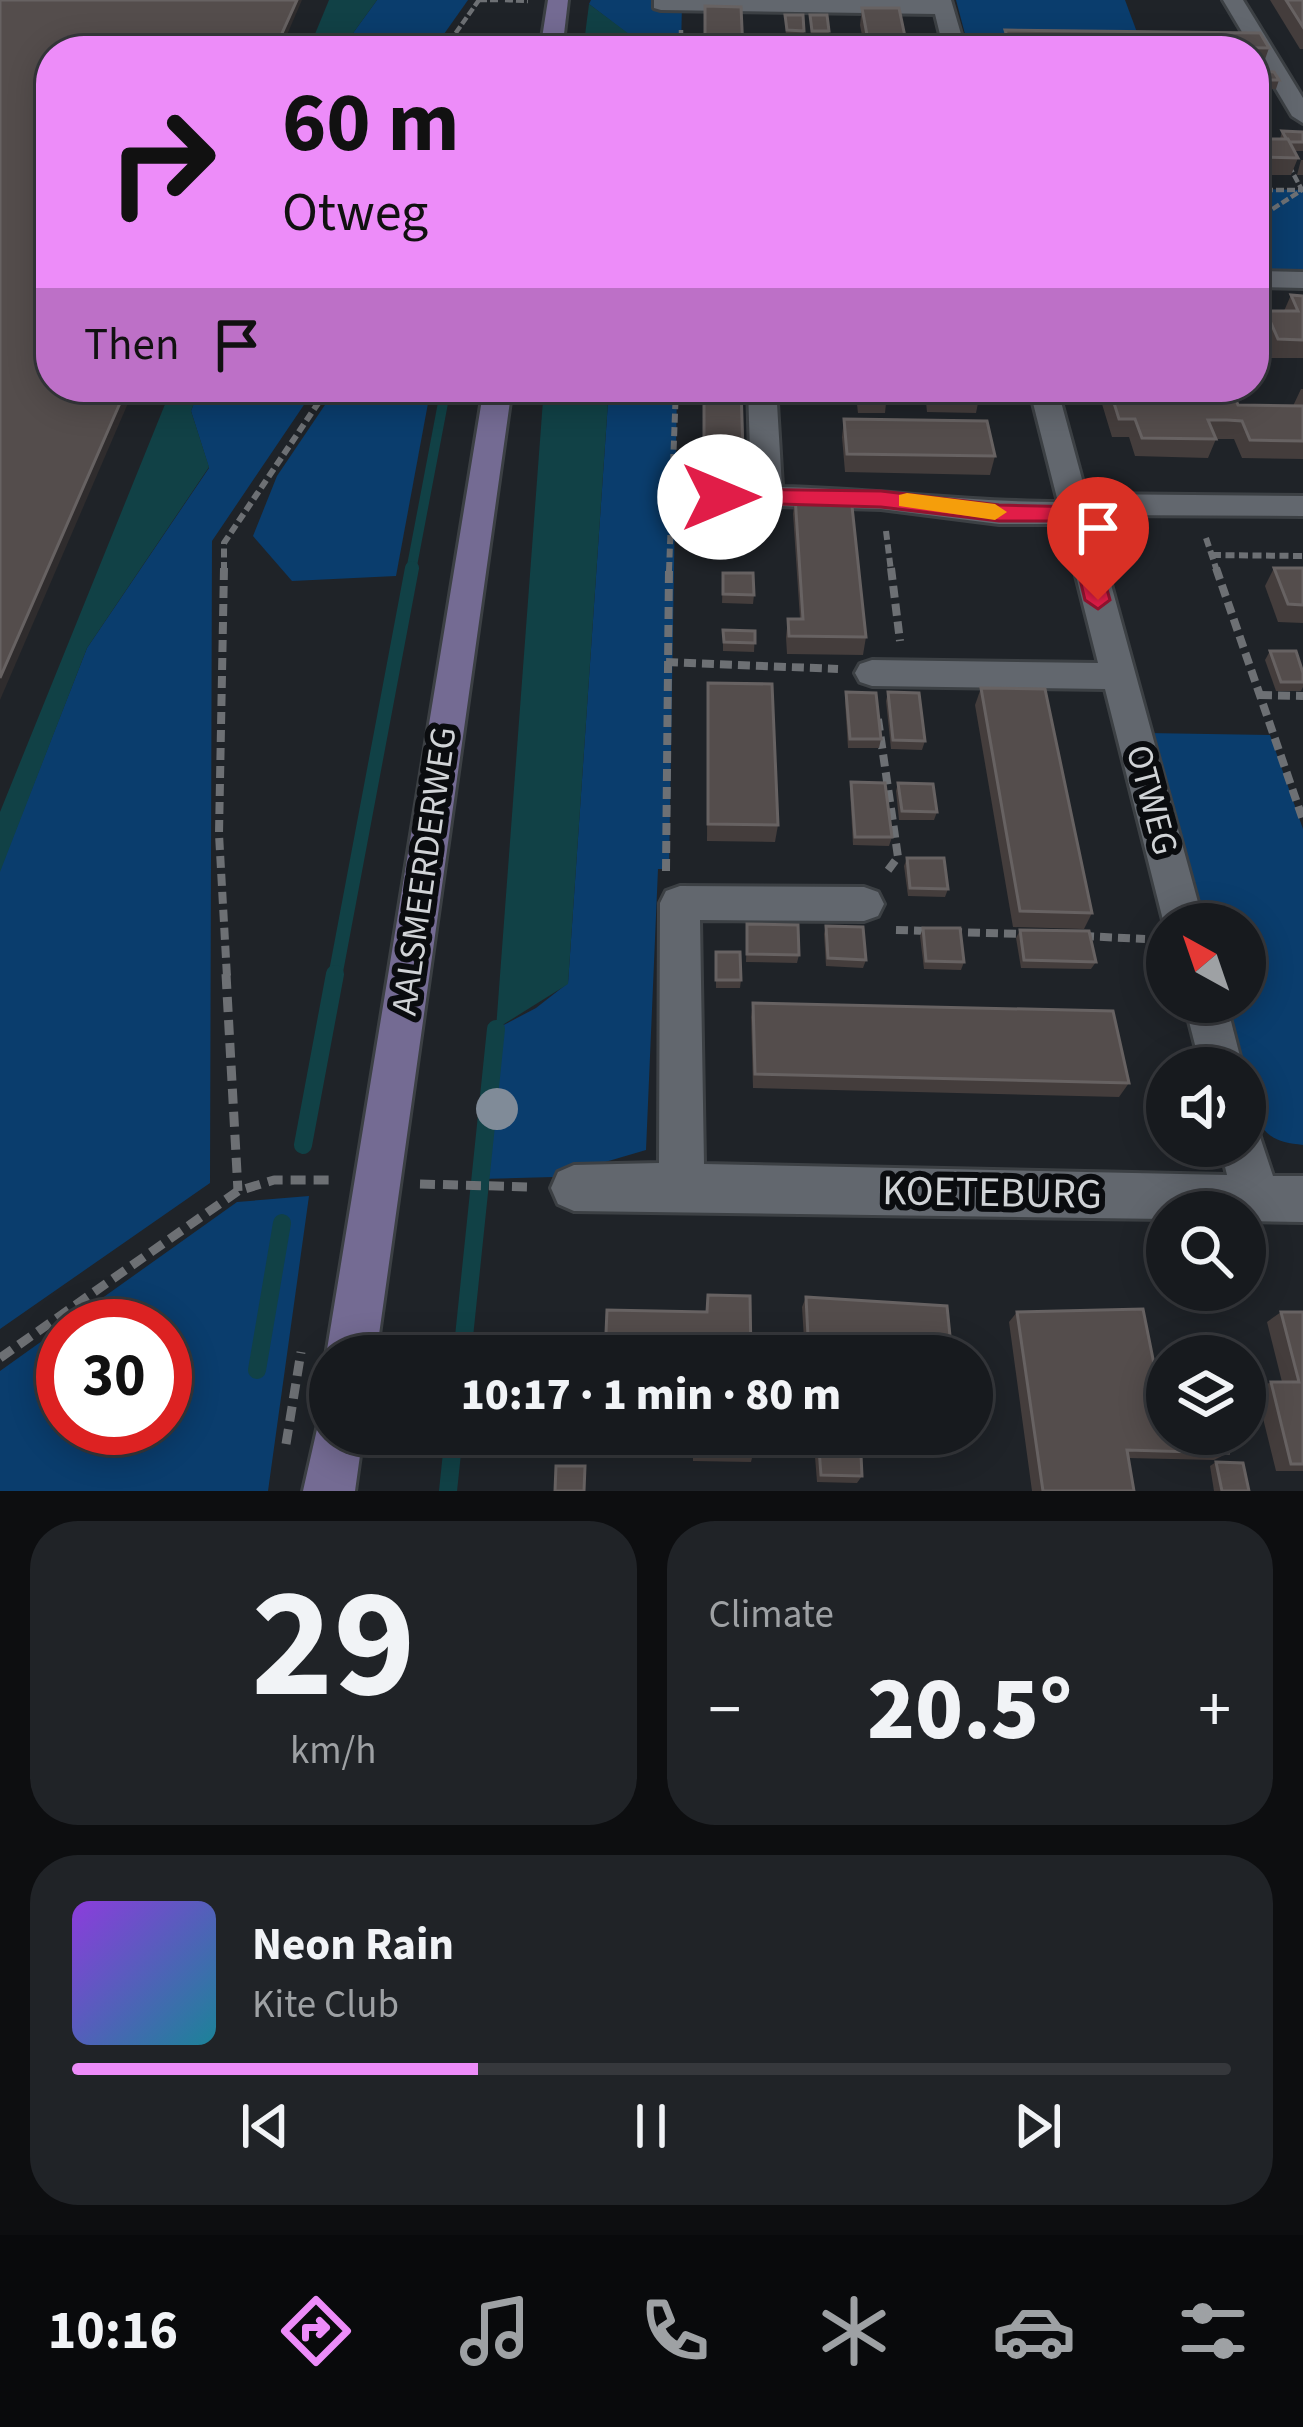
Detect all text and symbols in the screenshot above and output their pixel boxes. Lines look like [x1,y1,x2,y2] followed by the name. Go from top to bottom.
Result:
[282,64,460,184] text: 60 m
[84,84,240,240] icon: right
[282,175,428,252] text: Otweg
[204,312,270,378] icon: arrive
[84,313,180,377] text: Then
[657,434,783,560] position arrow
[1047,477,1149,600] pin
[1065,495,1131,561] icon: arrive
[379,724,469,1018] street label: AALSMEERDERWEG
[1113,739,1191,861] street label: OTWEG
[1146,903,1266,1023] north arrow
[1146,903,1266,1455] map controls
[1146,1047,1266,1167] button: sound
[882,1161,1102,1225] street label: KOETEBURG
[1146,1191,1266,1311] button: search
[36,1299,192,1455] speed limit sign: 30
[1146,1335,1266,1455] button: layers
[461,1363,841,1427] text: 10:17 · 1 min · 80 m
[251,1534,416,1756] text: 29
[709,1587,834,1643] text: Climate
[867,1646,1072,1774] text: 20.5°
[709,1663,741,1757] text: −
[1198,1663,1231,1757] text: +
[290,1723,377,1779] text: km/h
[252,1913,454,1977] text: Neon Rain
[252,1977,399,2033] text: Kite Club
[232,2093,298,2159] icon: previous
[618,2093,684,2159] icon: pause
[1005,2093,1071,2159] icon: next
[274,2289,358,2373] icon: directions
[453,2289,537,2373] icon: music
[633,2289,717,2373] icon: phone
[812,2289,896,2373] icon: climate
[992,2289,1076,2373] icon: car
[1171,2289,1255,2373] icon: filters
[48,2293,178,2370] text: 10:16

